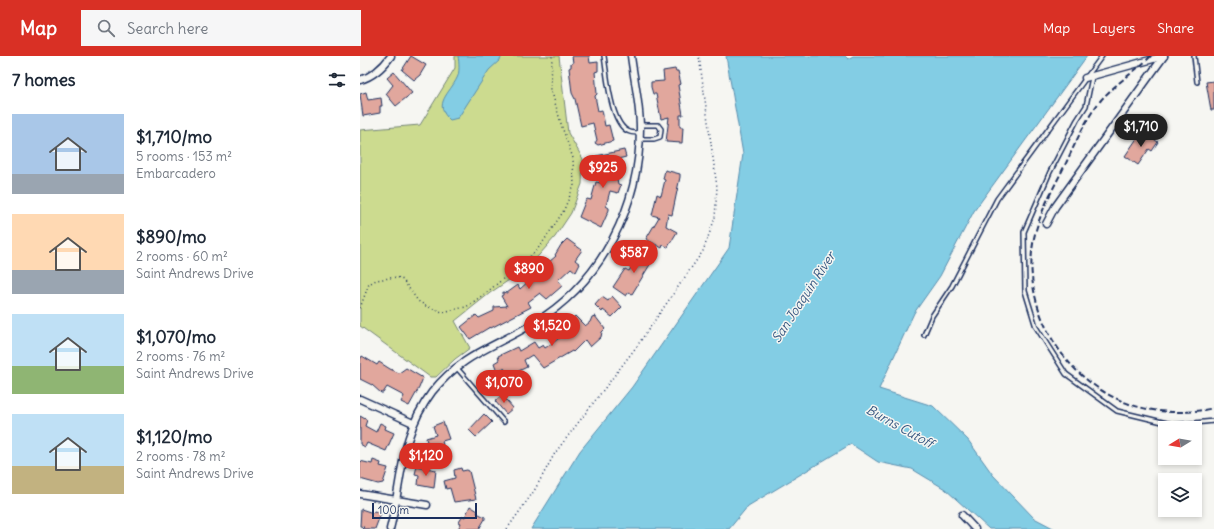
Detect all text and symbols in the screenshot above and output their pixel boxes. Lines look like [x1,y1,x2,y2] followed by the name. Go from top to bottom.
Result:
[81,10,361,46] search box
[20,16,57,40] text: Map
[95,17,117,39] icon: search
[127,19,208,38] text: Search here
[1043,19,1070,37] text: Map
[1092,19,1135,37] text: Layers
[1157,19,1194,37] text: Share
[12,69,76,91] text: 7 homes
[326,69,348,91] icon: filters
[1108,114,1174,148] pin: $1,710
[1124,118,1158,135] text: $1,710
[136,126,212,148] text: $1,710/mo
[44,130,92,178] icon: home
[136,148,232,165] text: 5 rooms · 153 m²
[579,155,627,189] pin: $925
[588,159,618,176] text: $925
[136,165,216,182] text: Embarcadero
[136,226,206,248] text: $890/mo
[44,230,92,278] icon: home
[610,240,658,274] pin: $587
[620,244,648,261] text: $587
[768,247,840,346] water label: San Joaquin River
[136,248,228,265] text: 2 rooms · 60 m²
[505,256,553,290] pin: $890
[514,260,544,277] text: $890
[136,265,254,282] text: Saint Andrews Drive
[519,313,585,347] pin: $1,520
[533,317,571,334] text: $1,520
[136,326,216,348] text: $1,070/mo
[44,330,92,378] icon: home
[136,348,225,365] text: 2 rooms · 76 m²
[136,365,254,382] text: Saint Andrews Drive
[471,370,537,404] pin: $1,070
[485,374,523,391] text: $1,070
[863,401,939,453] water label: Burns Cutoff
[1158,421,1202,465] north arrow
[1158,421,1202,517] map controls
[136,426,212,448] text: $1,120/mo
[44,430,92,478] icon: home
[393,443,459,477] pin: $1,120
[408,447,444,464] text: $1,120
[136,448,226,465] text: 2 rooms · 78 m²
[136,465,254,482] text: Saint Andrews Drive
[1158,473,1202,517] button: layers
[372,501,477,520] scale bar
[378,503,409,517] text: 100 m

